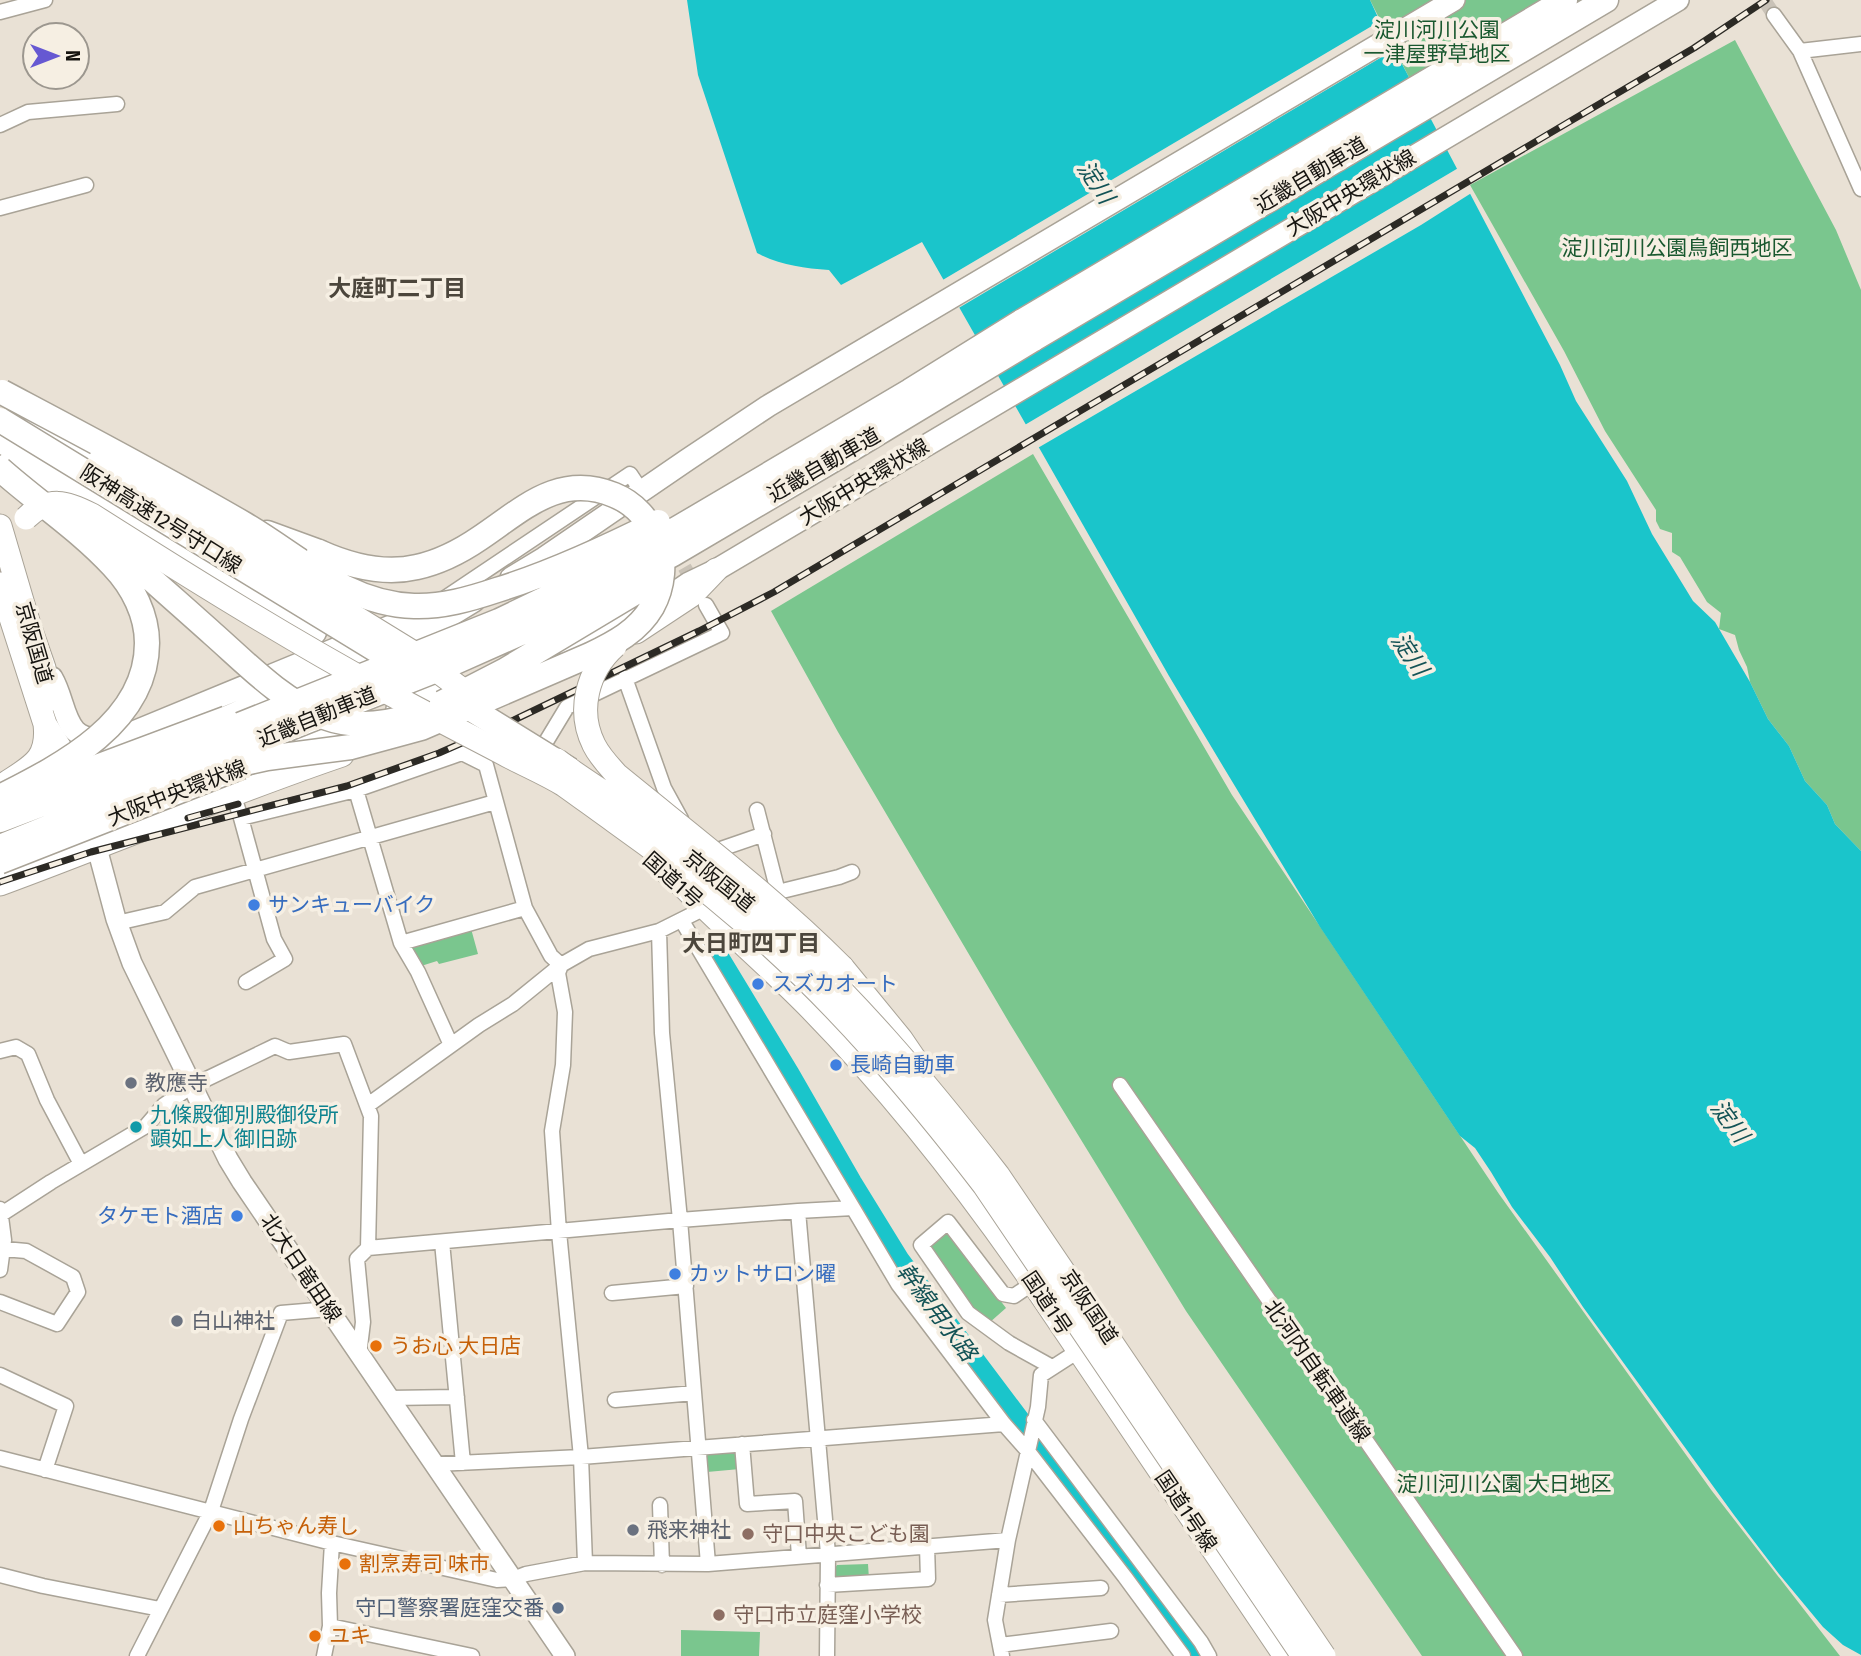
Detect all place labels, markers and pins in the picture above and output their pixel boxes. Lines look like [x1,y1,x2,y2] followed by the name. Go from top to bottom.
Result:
[268,892,435,918] place label: サンキューバイク
[246,897,262,913] marker: サンキューバイク
[772,971,898,997] place label: スズカオート
[750,976,766,992] marker: スズカオート
[850,1052,955,1078] place label: 長崎自動車
[828,1057,844,1073] marker: 長崎自動車
[145,1070,208,1096] place label: 教應寺
[123,1075,139,1091] marker: 教應寺
[150,1102,339,1152] place label: 九條殿御別殿御役所 顕如上人御旧跡
[128,1119,144,1135] marker: 九條殿御別殿御役所 顕如上人御旧跡
[97,1203,223,1229] place label: タケモト酒店
[229,1208,245,1224] marker: タケモト酒店
[689,1261,836,1287] place label: カットサロン曜
[667,1266,683,1282] marker: カットサロン曜
[191,1308,275,1334] place label: 白山神社
[169,1313,185,1329] marker: 白山神社
[390,1333,521,1359] place label: うお心 大日店
[368,1338,384,1354] marker: うお心 大日店
[233,1513,359,1539] place label: 山ちゃん寿し
[647,1517,731,1543] place label: 飛来神社
[211,1518,227,1534] marker: 山ちゃん寿し
[762,1521,930,1547] place label: 守口中央こども園
[625,1522,641,1538] marker: 飛来神社
[740,1526,756,1542] marker: 守口中央こども園
[359,1551,490,1577] place label: 割烹寿司 味市
[337,1556,353,1572] marker: 割烹寿司 味市
[355,1595,544,1621] place label: 守口警察署庭窪交番
[550,1600,566,1616] marker: 守口警察署庭窪交番
[733,1602,922,1628] place label: 守口市立庭窪小学校
[711,1607,727,1623] marker: 守口市立庭窪小学校
[329,1623,371,1649] place label: ユキ
[307,1628,323,1644] marker: ユキ

